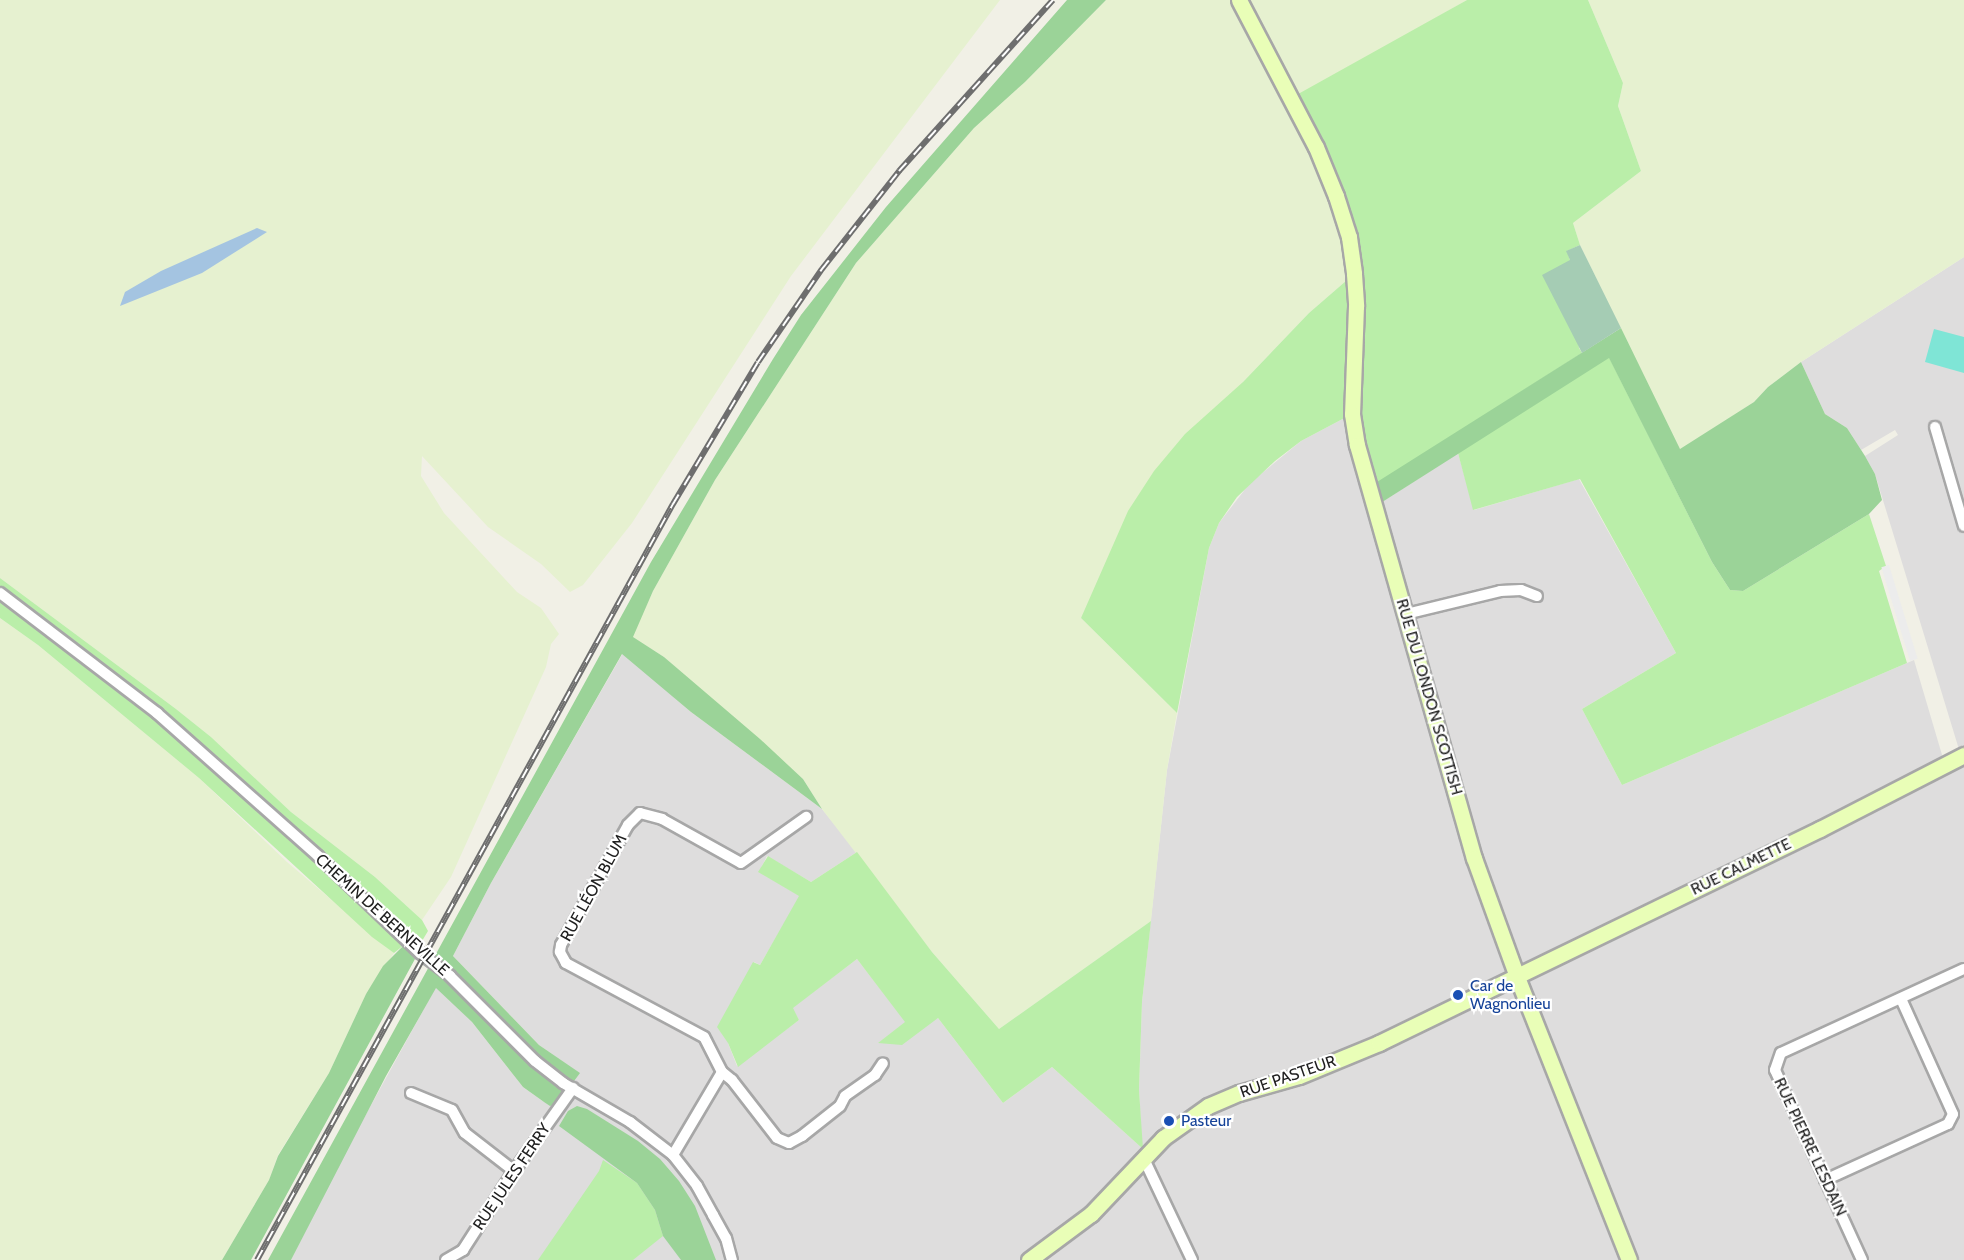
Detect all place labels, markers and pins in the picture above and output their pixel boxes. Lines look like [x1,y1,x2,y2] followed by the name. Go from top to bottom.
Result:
[1470,976,1551,1014] place label: Car de Wagnonlieu
[1451,988,1465,1002] marker: Car de Wagnonlieu
[1181,1111,1231,1131] place label: Pasteur
[1162,1114,1176,1128] marker: Pasteur

